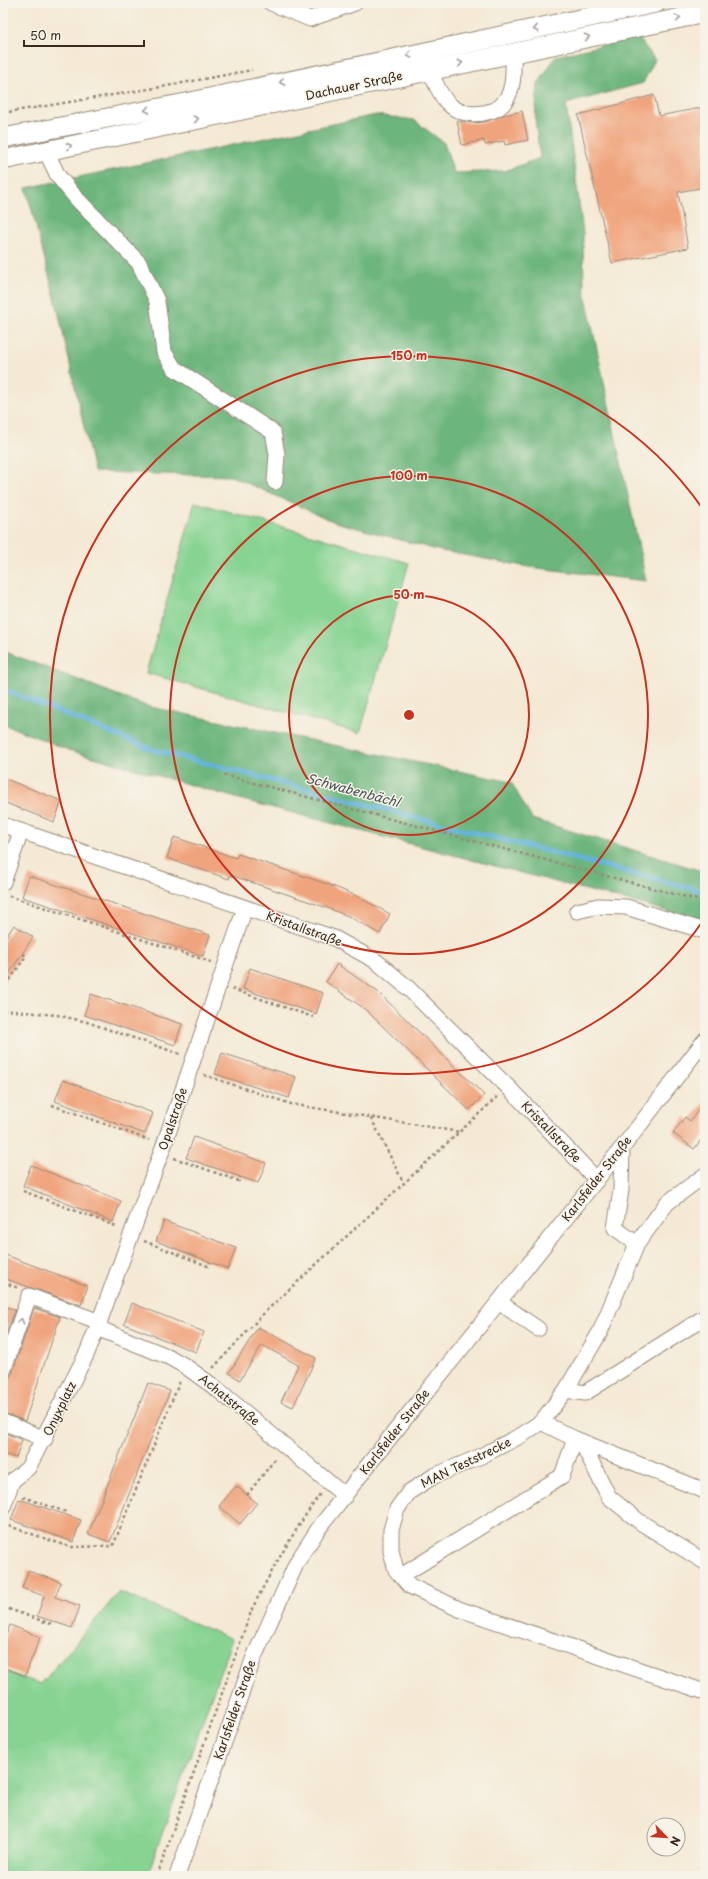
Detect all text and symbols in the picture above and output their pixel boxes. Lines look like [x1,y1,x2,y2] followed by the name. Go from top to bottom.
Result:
[674,15,681,23] one-way arrow
[24,22,144,48] scale bar
[533,24,539,32] one-way arrow
[30,26,61,44] text: 50 m
[584,33,590,41] one-way arrow
[406,51,412,59] one-way arrow
[457,60,463,68] one-way arrow
[304,66,404,104] street label: Dachauer Straße
[278,78,285,86] one-way arrow
[144,105,150,114] one-way arrow
[193,116,199,124] one-way arrow
[65,142,72,150] one-way arrow
[391,346,427,364] text: 150 m
[390,466,428,484] text: 100 m
[393,585,425,603] text: 50 m
[402,708,416,722] centre of rings
[304,768,404,812] water label: Schwabenbächl
[264,906,345,950] street label: Kristallstraße
[153,1085,191,1152] street label: Opalstraße
[518,1096,586,1166] street label: Kristallstraße
[557,1132,635,1225] street label: Karlsfelder Straße
[16,1317,24,1324] one-way arrow
[195,1369,264,1429] street label: Achatstraße
[38,1378,80,1439] street label: Onyxplatz
[355,1385,433,1478] street label: Karlsfelder Straße
[417,1432,514,1492] street label: MAN Teststrecke
[209,1657,260,1762] street label: Karlsfelder Straße
[646,1817,686,1857] north arrow
[666,1834,685,1849] text: N

